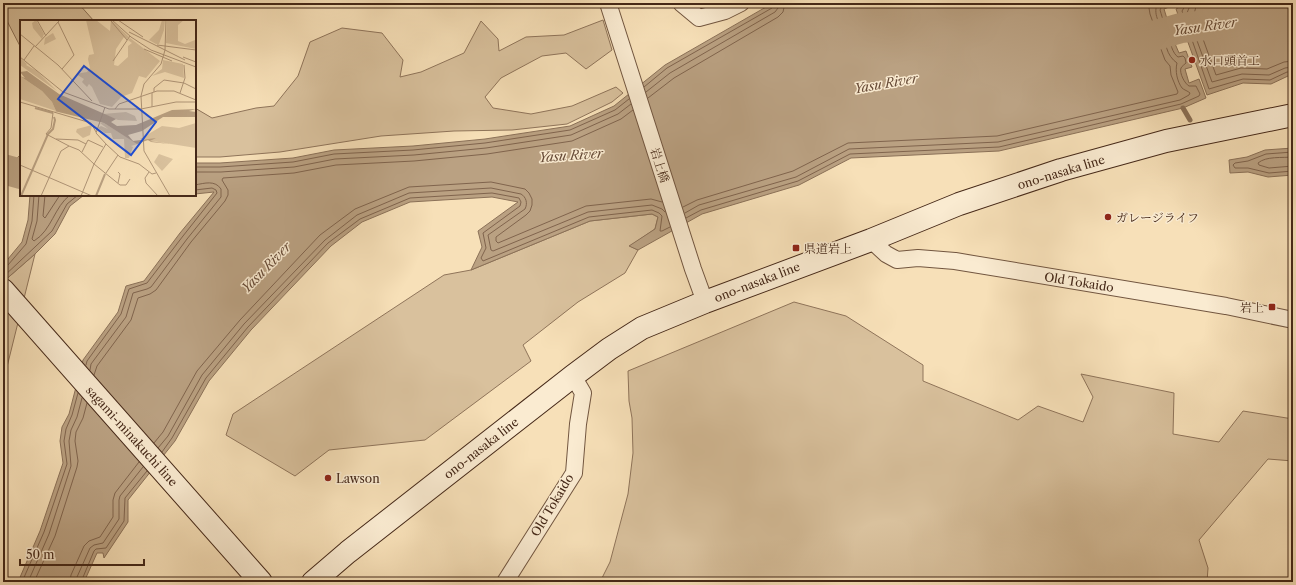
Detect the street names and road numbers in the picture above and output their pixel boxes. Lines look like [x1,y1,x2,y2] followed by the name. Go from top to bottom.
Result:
[647,146,673,184] street label: 岩上橋
[1015,151,1107,192] street label: ono-nasaka line
[712,259,802,305] street label: ono-nasaka line
[1043,269,1115,295] street label: Old Tokaido
[83,383,181,489] street label: sagami-minakuchi line
[441,414,522,482] street label: ono-nasaka line
[528,471,576,539] street label: Old Tokaido

